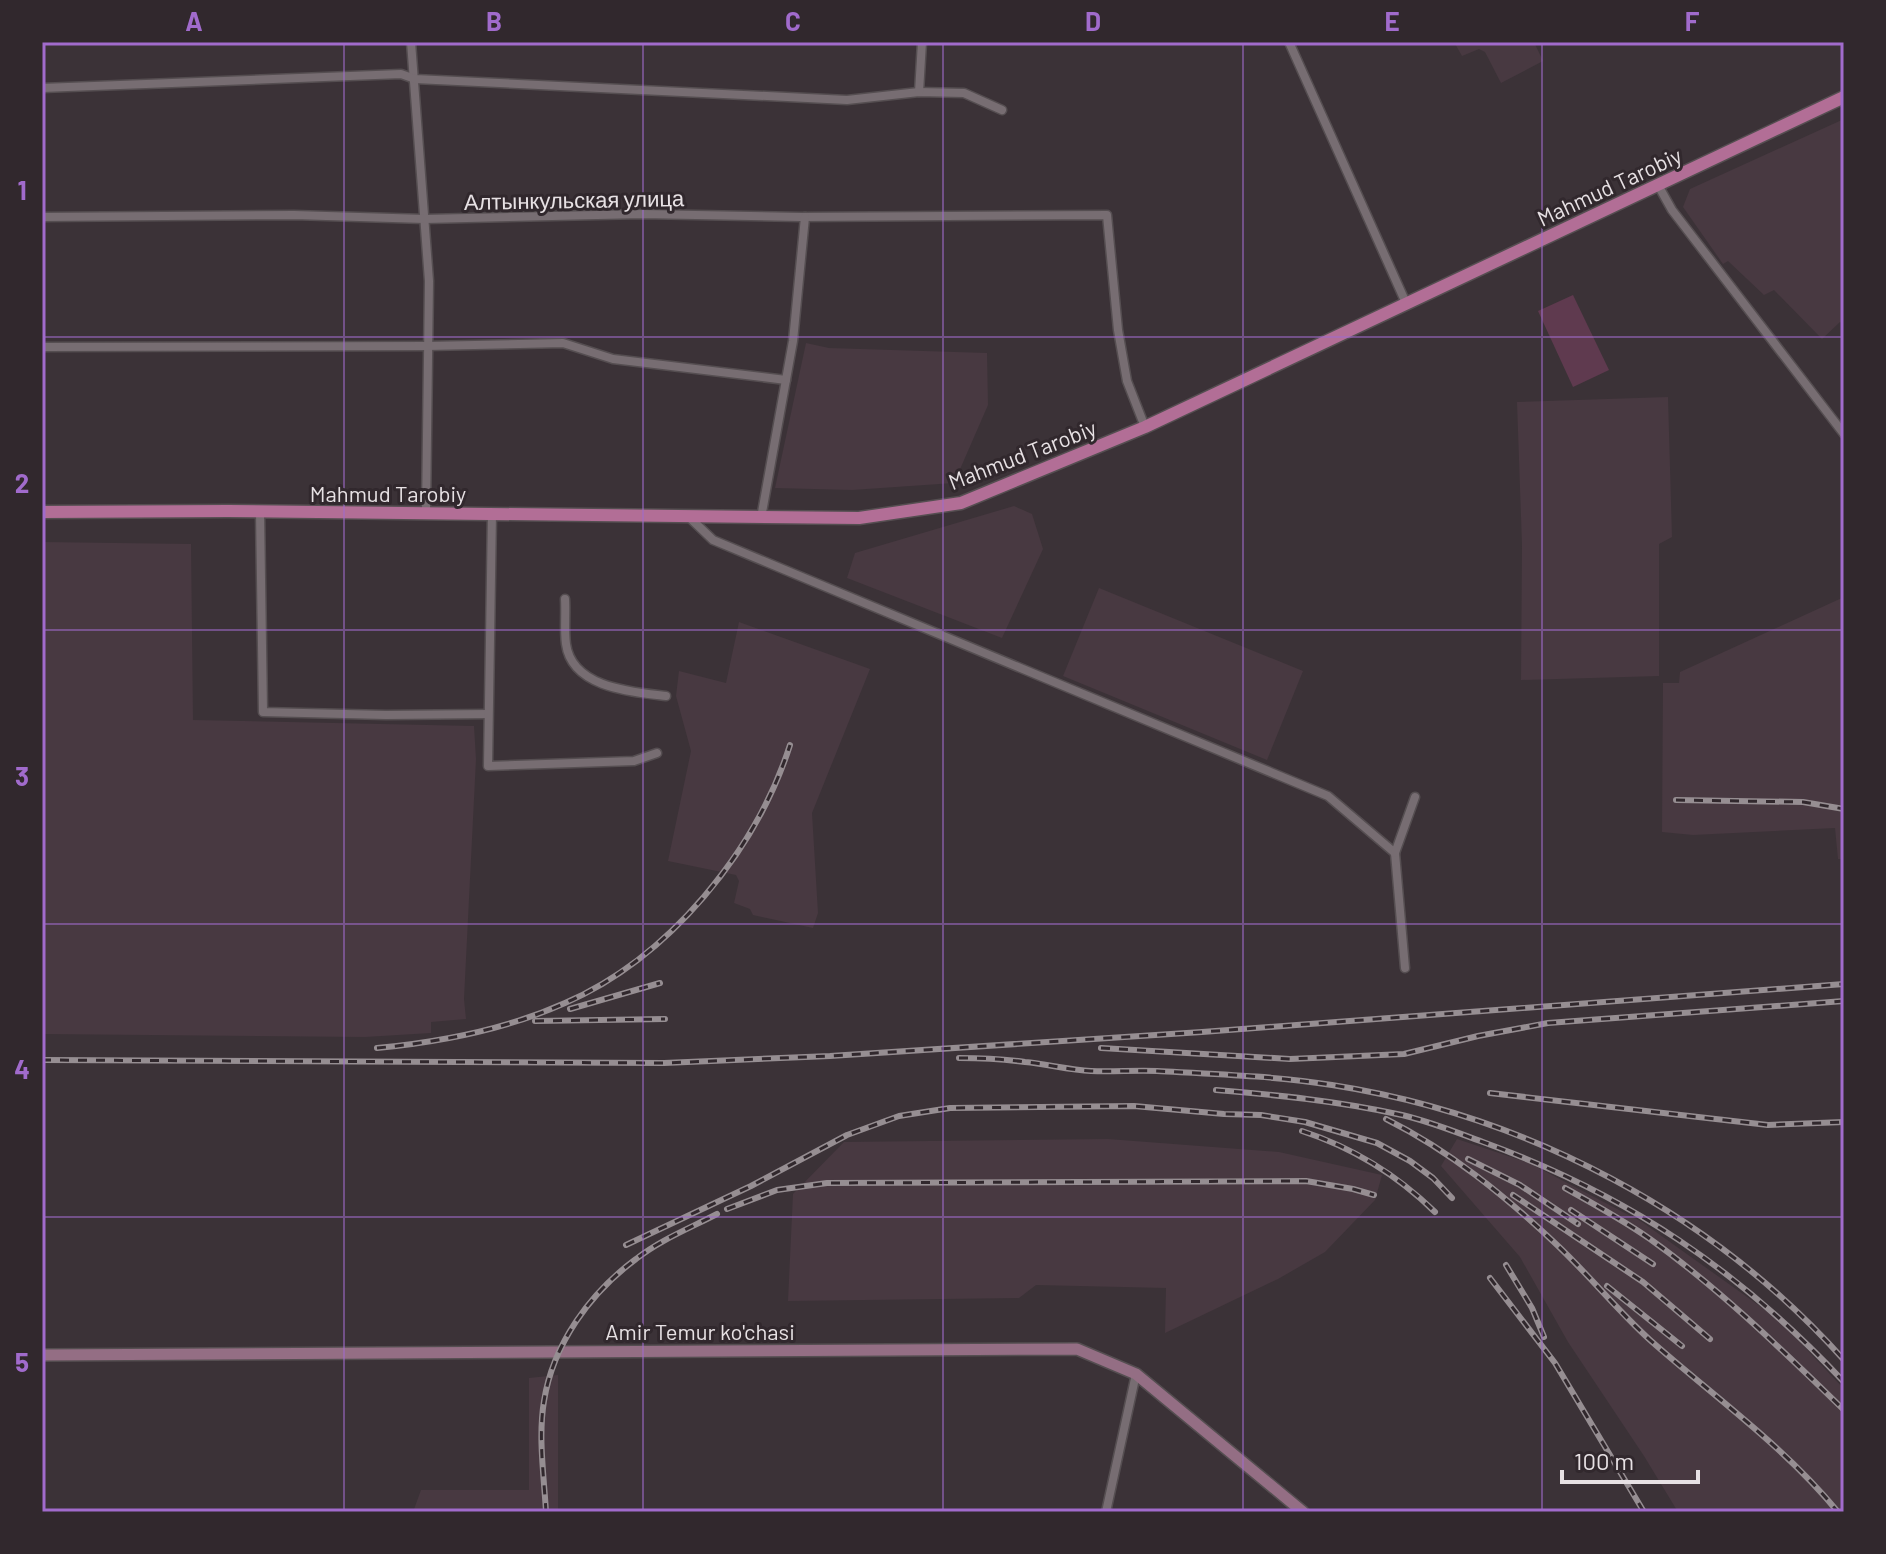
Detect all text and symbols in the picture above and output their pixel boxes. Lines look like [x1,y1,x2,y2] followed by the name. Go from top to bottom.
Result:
[185,5,203,36] text: A
[486,5,502,36] text: B
[785,5,801,36] text: C
[1085,5,1101,36] text: D
[1384,5,1400,36] text: E
[1685,5,1700,36] text: F
[1533,141,1685,231] street label: Mahmud Tarobiy
[17,174,27,205] text: 1
[464,184,685,215] street label: Алтынкульская улица
[944,414,1100,494] street label: Mahmud Tarobiy
[15,467,29,498] text: 2
[310,480,466,506] street label: Mahmud Tarobiy
[15,760,29,791] text: 3
[14,1053,30,1084] text: 4
[605,1318,795,1344] street label: Amir Temur ko'chasi
[15,1346,29,1377] text: 5
[1562,1434,1698,1484] scale bar
[1574,1446,1634,1475] text: 100 m

